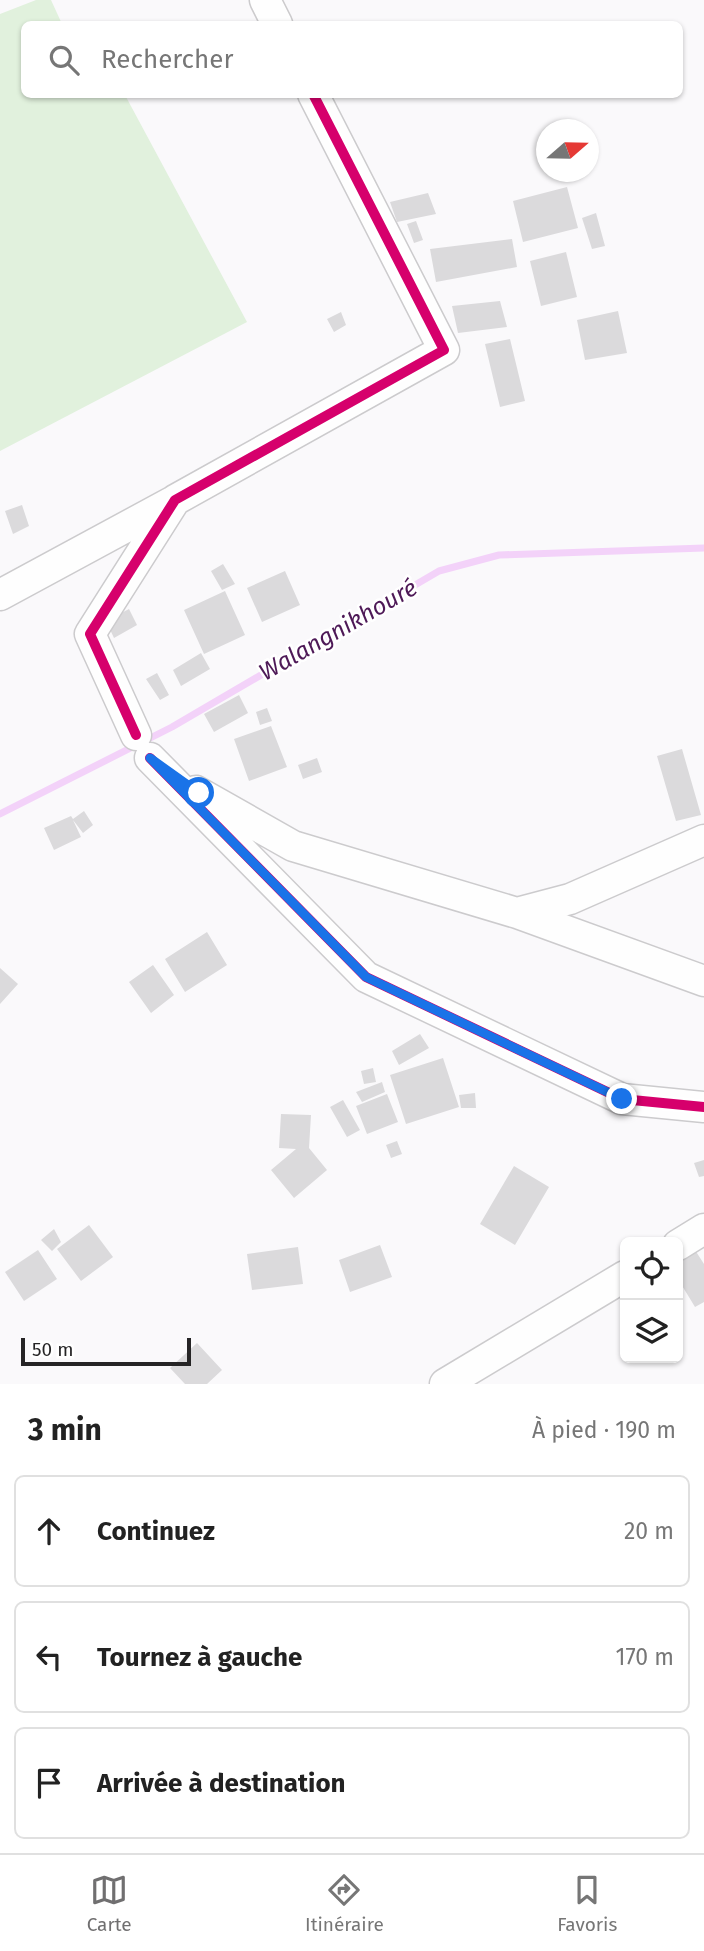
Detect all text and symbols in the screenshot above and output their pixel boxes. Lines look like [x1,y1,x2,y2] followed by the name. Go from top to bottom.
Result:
[21,21,683,98] search box
[45,41,83,79] icon: search
[101,44,233,75] text: Rechercher
[536,119,599,182] north arrow
[254,573,422,687] water label: Walangnikhouré
[183,777,214,808] route start
[606,1083,637,1114] route end
[620,1237,683,1363] map controls
[620,1237,683,1300] button: locate
[620,1300,683,1363] button: layers
[21,1335,191,1367] scale bar
[32,1338,73,1361] text: 50 m
[28,1412,102,1448] text: 3 min
[532,1416,676,1444] text: À pied · 190 m
[30,1512,68,1550] icon: ahead
[97,1516,215,1547] text: Continuez
[624,1517,674,1545] text: 20 m
[30,1638,68,1676] icon: left
[97,1642,302,1673] text: Tournez à gauche
[615,1643,674,1671] text: 170 m
[30,1764,68,1802] icon: arrive
[97,1768,346,1799] text: Arrivée à destination
[87,1871,132,1936] tab: Carte
[305,1871,384,1936] tab: Itinéraire
[557,1871,617,1936] tab: Favoris

